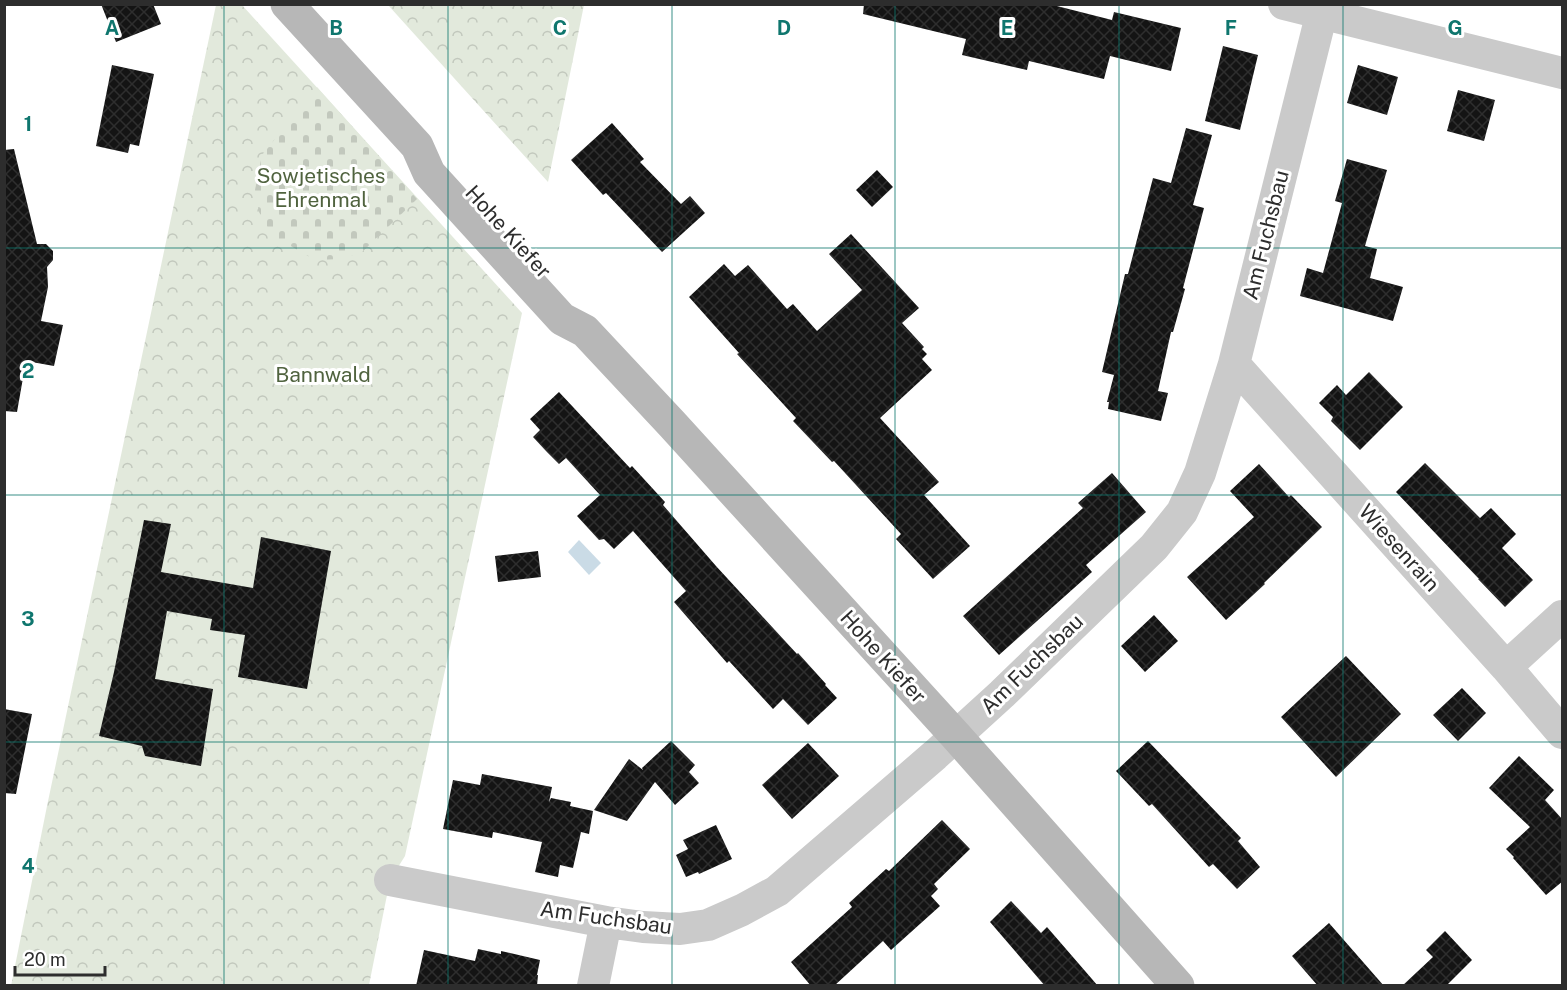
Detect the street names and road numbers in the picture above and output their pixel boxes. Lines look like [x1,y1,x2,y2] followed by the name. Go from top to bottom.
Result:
[1237,167,1294,302] street label: Am Fuchsbau
[460,180,556,283] street label: Hohe Kiefer
[1354,499,1445,596] street label: Wiesenrain
[835,605,931,708] street label: Hohe Kiefer
[975,609,1088,719] street label: Am Fuchsbau
[539,896,674,939] street label: Am Fuchsbau

